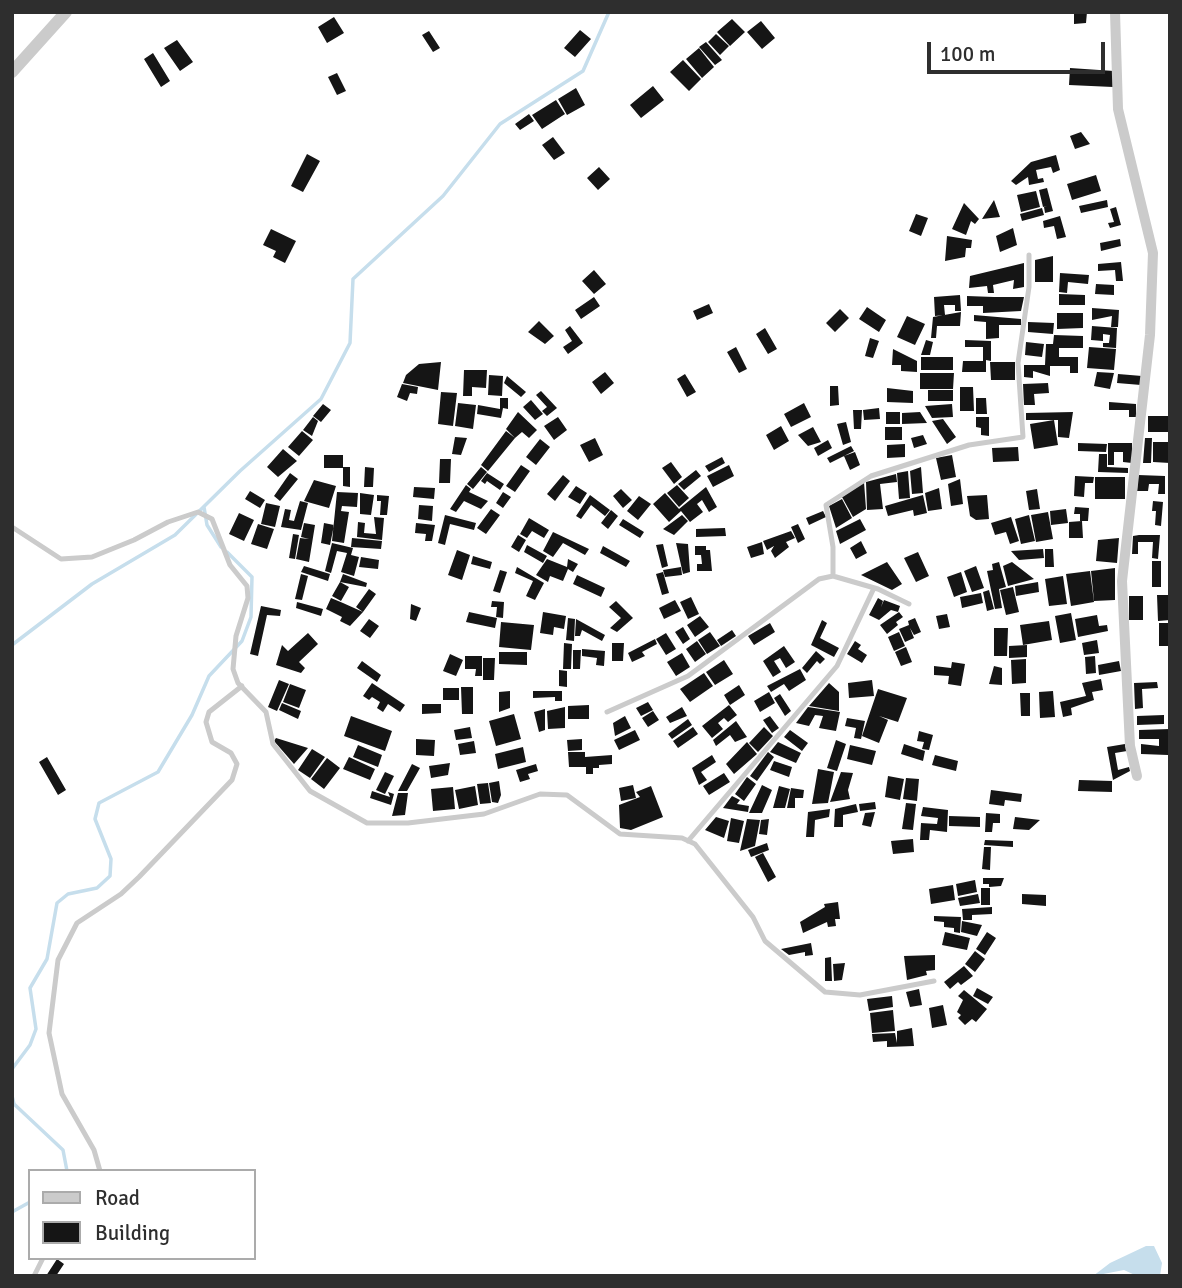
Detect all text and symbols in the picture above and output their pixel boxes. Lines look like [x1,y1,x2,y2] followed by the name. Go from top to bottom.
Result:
[930,28,1108,72] scale bar
[940,41,995,67] text: 100 m
[28,1169,256,1260] legend
[95,1185,140,1211] text: Road
[95,1220,170,1246] text: Building

